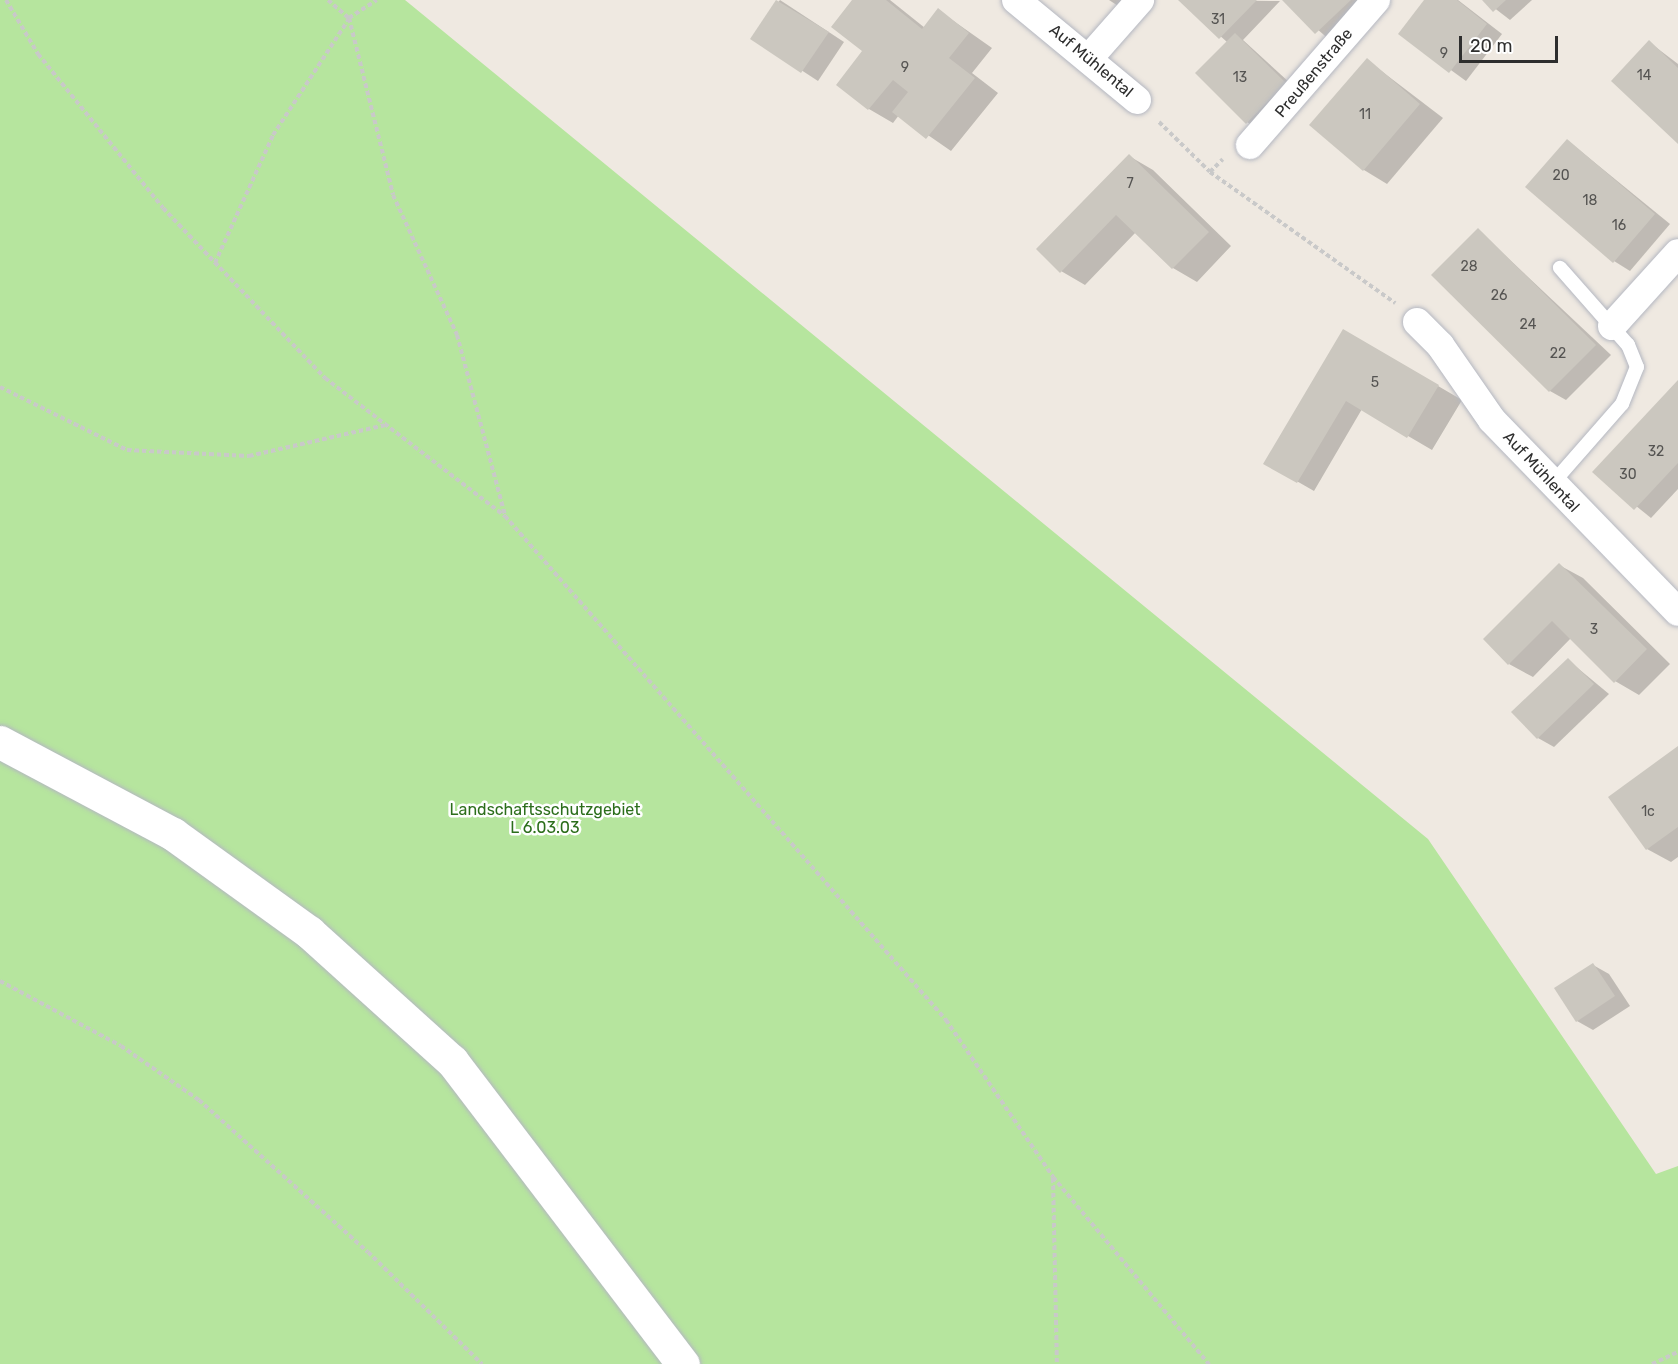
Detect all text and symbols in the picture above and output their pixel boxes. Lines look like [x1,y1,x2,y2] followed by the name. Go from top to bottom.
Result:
[1211,12,1225,28] house number: 31
[1045,20,1137,102] street label: Auf Mühlental
[1462,24,1561,62] scale bar
[1271,25,1357,121] street label: Preußenstraße
[1470,35,1512,57] text: 20 m
[1440,46,1448,62] house number: 9
[901,60,909,76] house number: 9
[1637,68,1651,84] house number: 14
[1233,70,1247,86] house number: 13
[1359,107,1371,123] house number: 11
[1552,168,1570,184] house number: 20
[1126,176,1134,192] house number: 7
[1583,193,1597,209] house number: 18
[1612,218,1626,234] house number: 16
[1460,259,1478,275] house number: 28
[1491,288,1507,304] house number: 26
[1520,317,1536,333] house number: 24
[1550,346,1566,362] house number: 22
[1371,375,1379,391] house number: 5
[1499,427,1583,517] street label: Auf Mühlental
[1648,444,1664,460] house number: 32
[1619,467,1637,483] house number: 30
[1590,622,1598,638] house number: 3
[450,800,640,838] park label: Landschaftsschutzgebiet L 6.03.03
[1641,804,1655,820] house number: 1c

